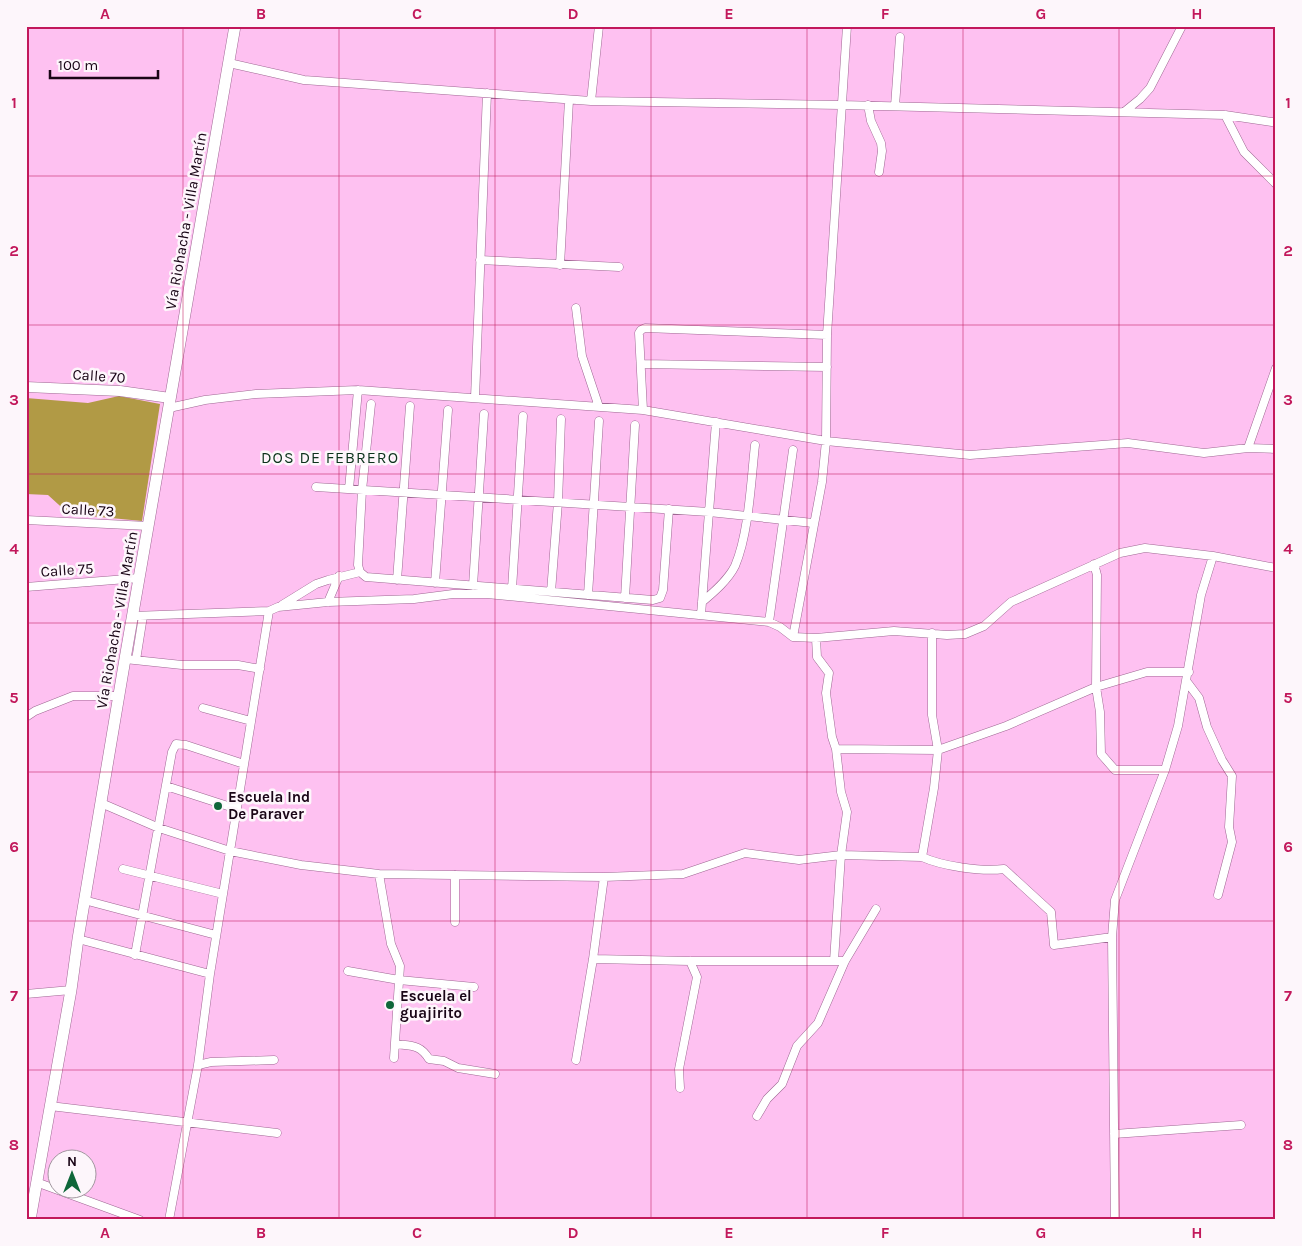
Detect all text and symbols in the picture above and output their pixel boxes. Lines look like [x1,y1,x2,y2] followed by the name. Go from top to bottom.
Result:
[100,4,110,23] text: A
[256,4,266,23] text: B
[412,4,422,23] text: C
[568,4,579,23] text: D
[724,4,734,23] text: E
[881,4,890,23] text: F
[1036,4,1046,23] text: G
[1191,4,1203,23] text: H
[50,48,158,80] scale bar
[58,56,98,74] text: 100 m
[11,93,17,112] text: 1
[1285,93,1291,112] text: 1
[162,131,210,311] street label: Vía Riohacha - Villa Martín
[9,241,19,260] text: 2
[1283,241,1293,260] text: 2
[72,365,126,387] street label: Calle 70
[9,390,19,409] text: 3
[1283,390,1293,409] text: 3
[261,448,399,467] district label: DOS DE FEBRERO
[61,500,115,520] street label: Calle 73
[93,530,141,710] street label: Vía Riohacha - Villa Martín
[9,539,19,558] text: 4
[1283,539,1293,558] text: 4
[40,559,94,581] street label: Calle 75
[9,688,19,707] text: 5
[1283,688,1293,707] text: 5
[228,788,310,823] place label: Escuela Ind De Paraver
[212,800,224,812] marker: Escuela Ind De Paraver
[9,837,19,856] text: 6
[1283,837,1293,856] text: 6
[10,986,18,1005] text: 7
[1284,986,1292,1005] text: 7
[400,987,472,1022] place label: Escuela el guajirito
[384,999,396,1011] marker: Escuela el guajirito
[9,1135,19,1154] text: 8
[1283,1135,1293,1154] text: 8
[48,1148,98,1198] north arrow
[67,1153,77,1170] text: N
[100,1223,110,1242] text: A
[256,1223,266,1242] text: B
[412,1223,422,1242] text: C
[568,1223,579,1242] text: D
[724,1223,734,1242] text: E
[881,1223,890,1242] text: F
[1036,1223,1046,1242] text: G
[1191,1223,1203,1242] text: H

